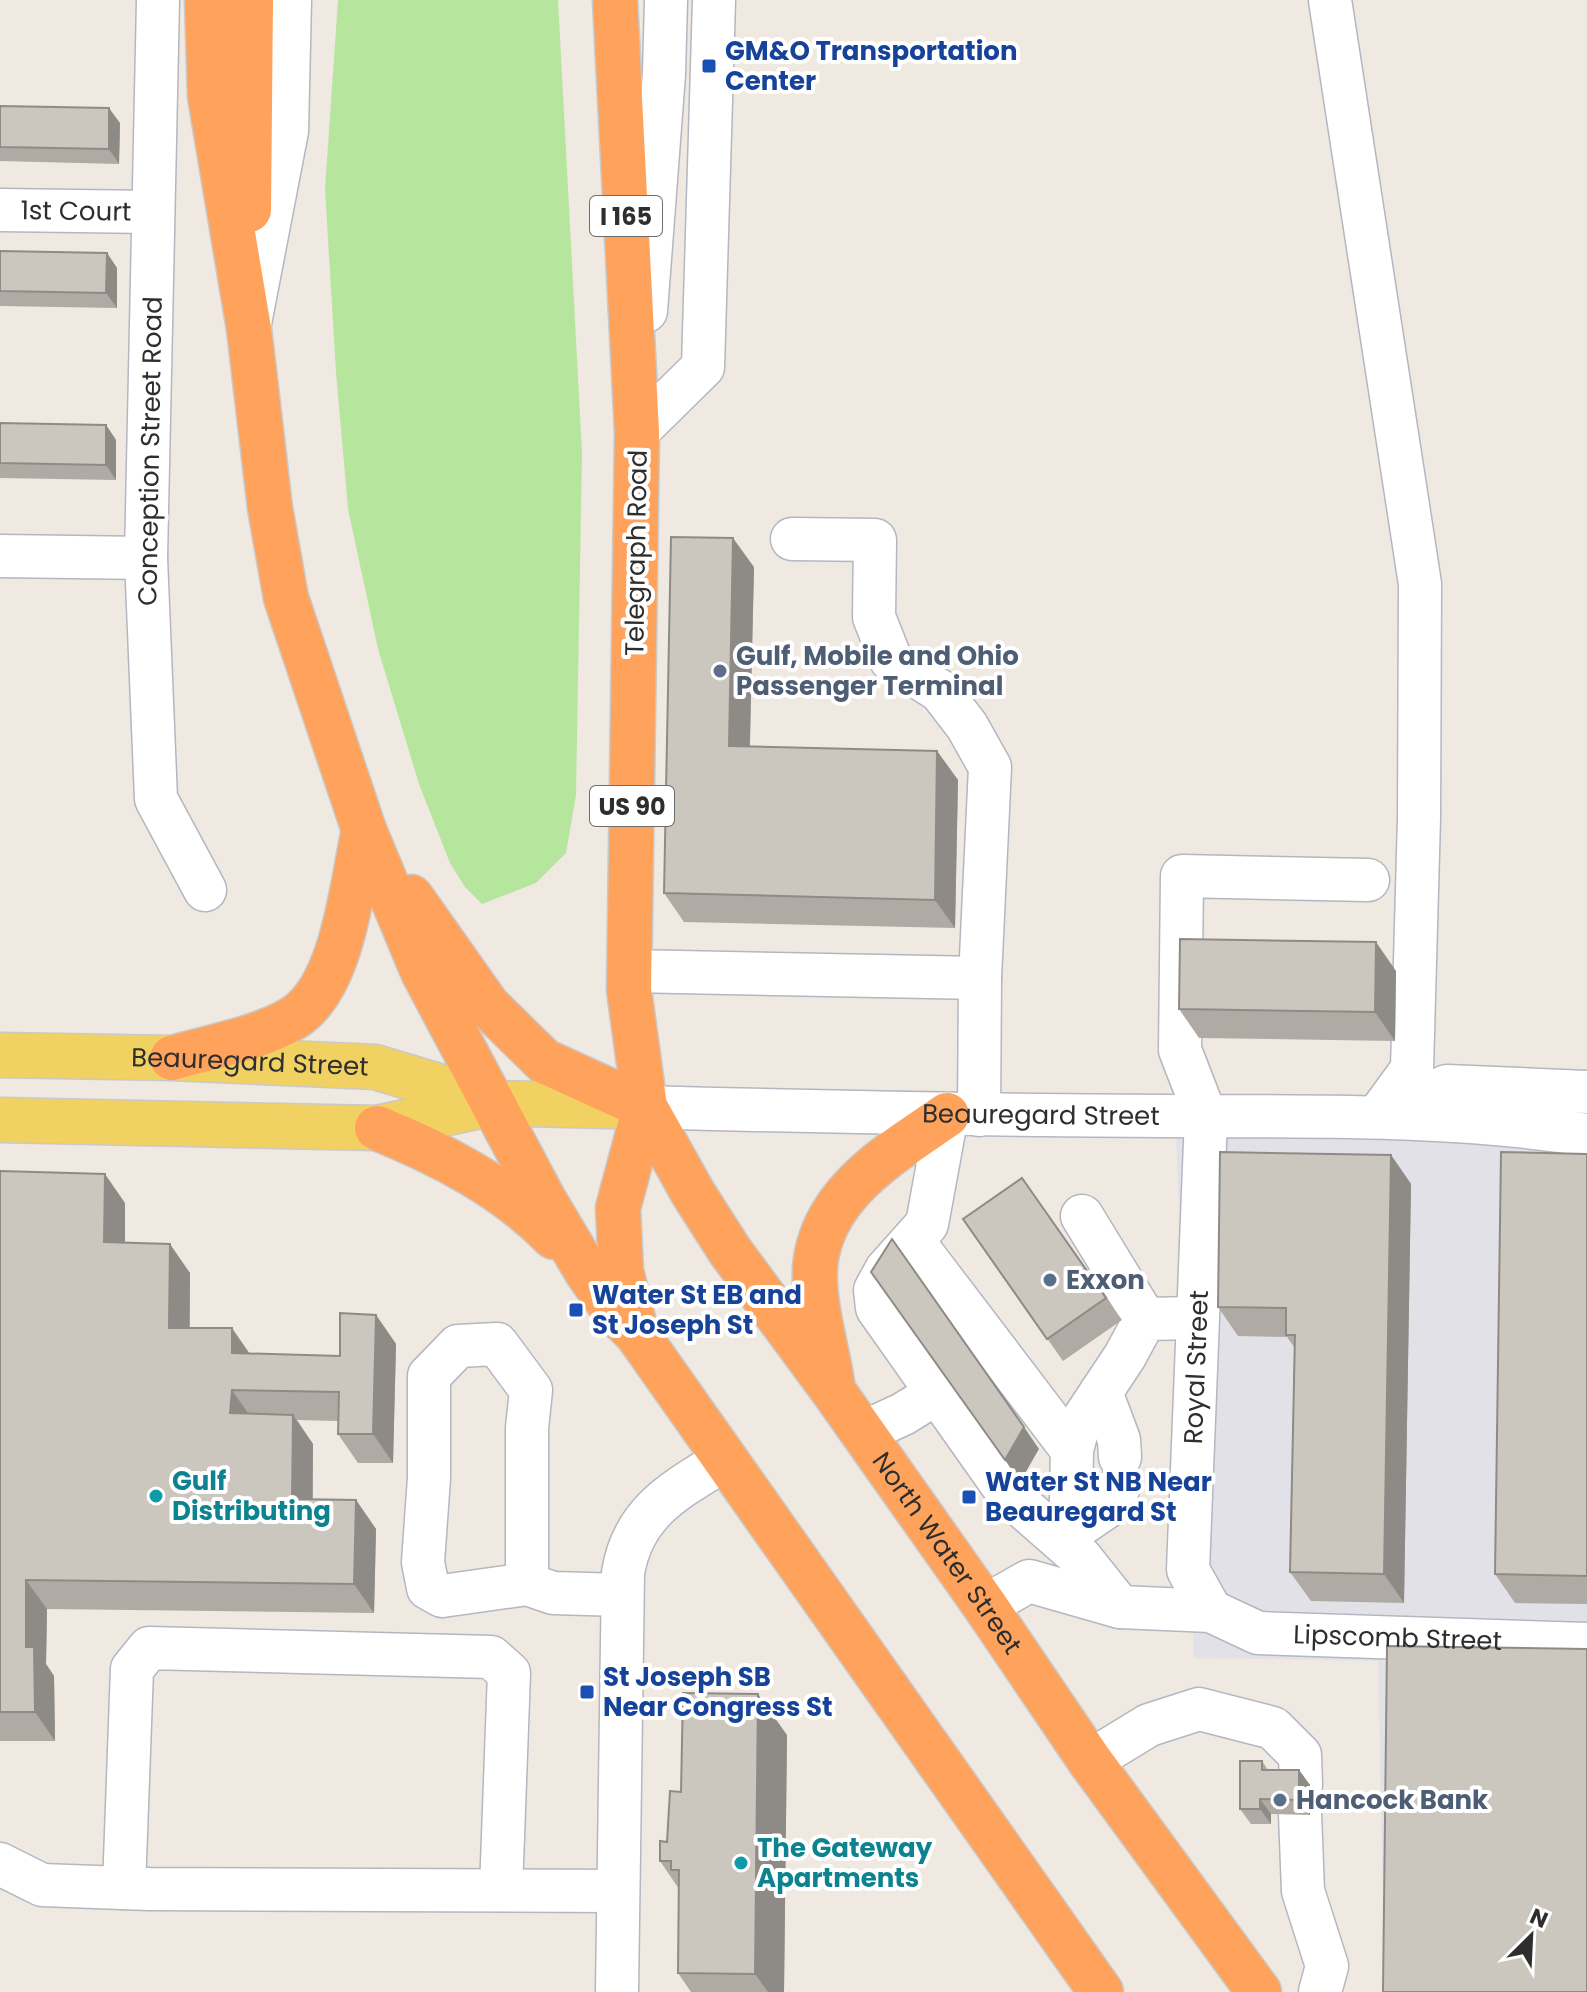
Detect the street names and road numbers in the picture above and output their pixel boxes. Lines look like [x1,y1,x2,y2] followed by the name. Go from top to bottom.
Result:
[20,192,132,230] street label: 1st Court
[590,196,662,236] road number: I 165
[129,296,171,606] street label: Conception Street Road
[616,450,656,656] street label: Telegraph Road
[590,786,674,826] road number: US 90
[131,1039,369,1085] street label: Beauregard Street
[922,1095,1160,1134] street label: Beauregard Street
[1175,1289,1217,1445] street label: Royal Street
[864,1445,1030,1661] street label: North Water Street
[1293,1616,1503,1659] street label: Lipscomb Street

